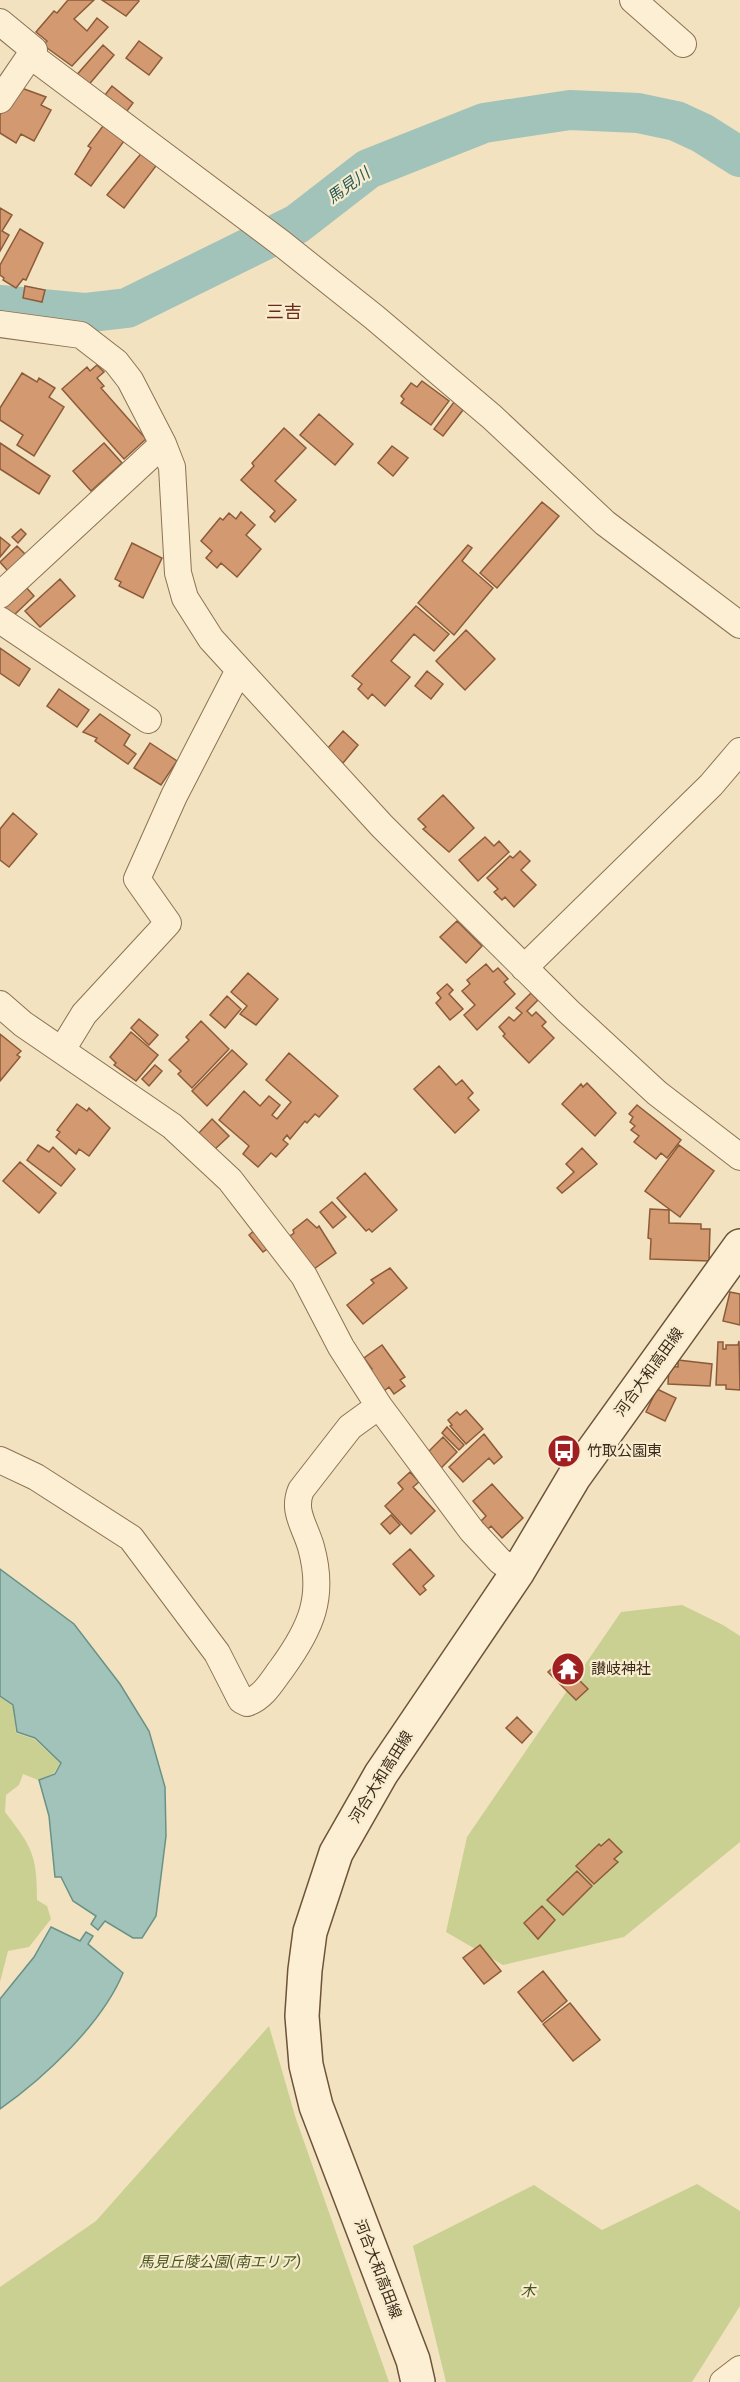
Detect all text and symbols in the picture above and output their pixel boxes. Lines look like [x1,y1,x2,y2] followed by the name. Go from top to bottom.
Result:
[323,162,375,207] water label: 馬見川
[266,300,302,323] district label: 三吉
[610,1324,687,1420] street label: 河合大和高田線
[546,1433,582,1469] bus stop icon: 竹取公園東
[587,1441,662,1460] place label: 竹取公園東
[550,1651,586,1687] temple icon: 讃岐神社
[591,1659,651,1678] place label: 讃岐神社
[345,1727,416,1826] street label: 河合大和高田線
[351,2216,406,2321] street label: 河合大和高田線
[139,2252,301,2271] park label: 馬見丘陵公園(南エリア)
[520,2281,537,2300] park label: 木

